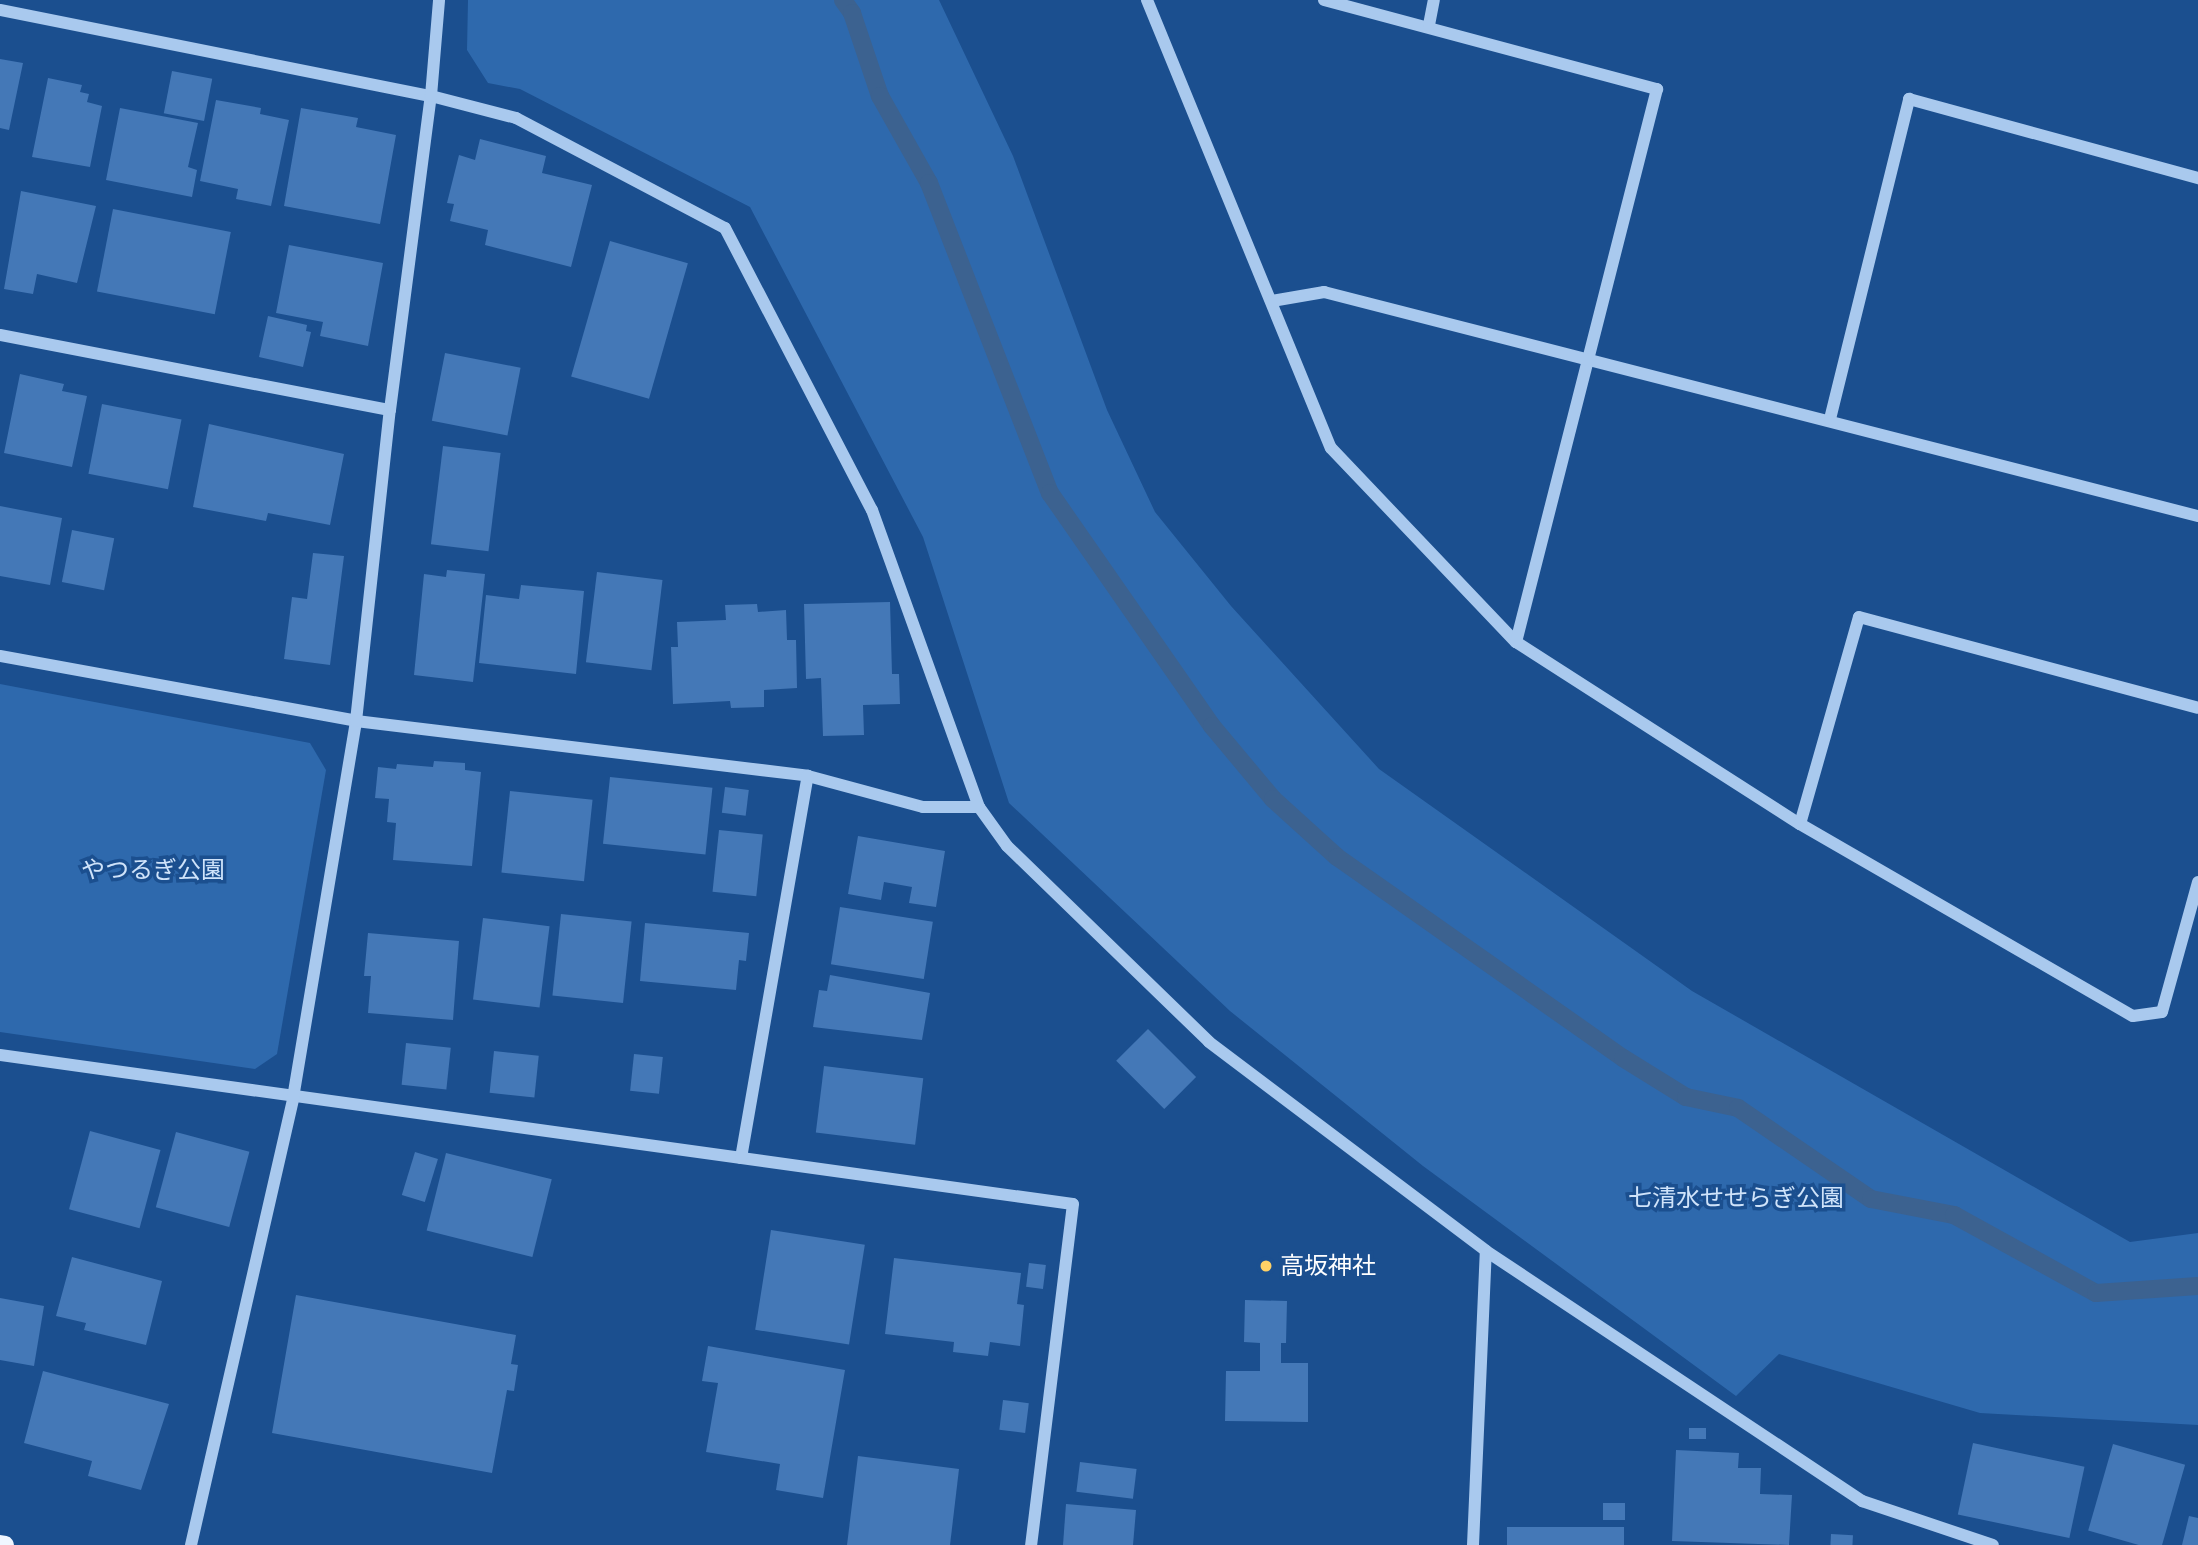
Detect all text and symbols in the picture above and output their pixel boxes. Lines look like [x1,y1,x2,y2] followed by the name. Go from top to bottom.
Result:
[81,856,225,884] park label: やつるぎ公園
[1628,1184,1844,1212] park label: 七清水せせらぎ公園
[1280,1252,1376,1280] place label: 高坂神社
[1258,1258,1274,1274] marker: 高坂神社

